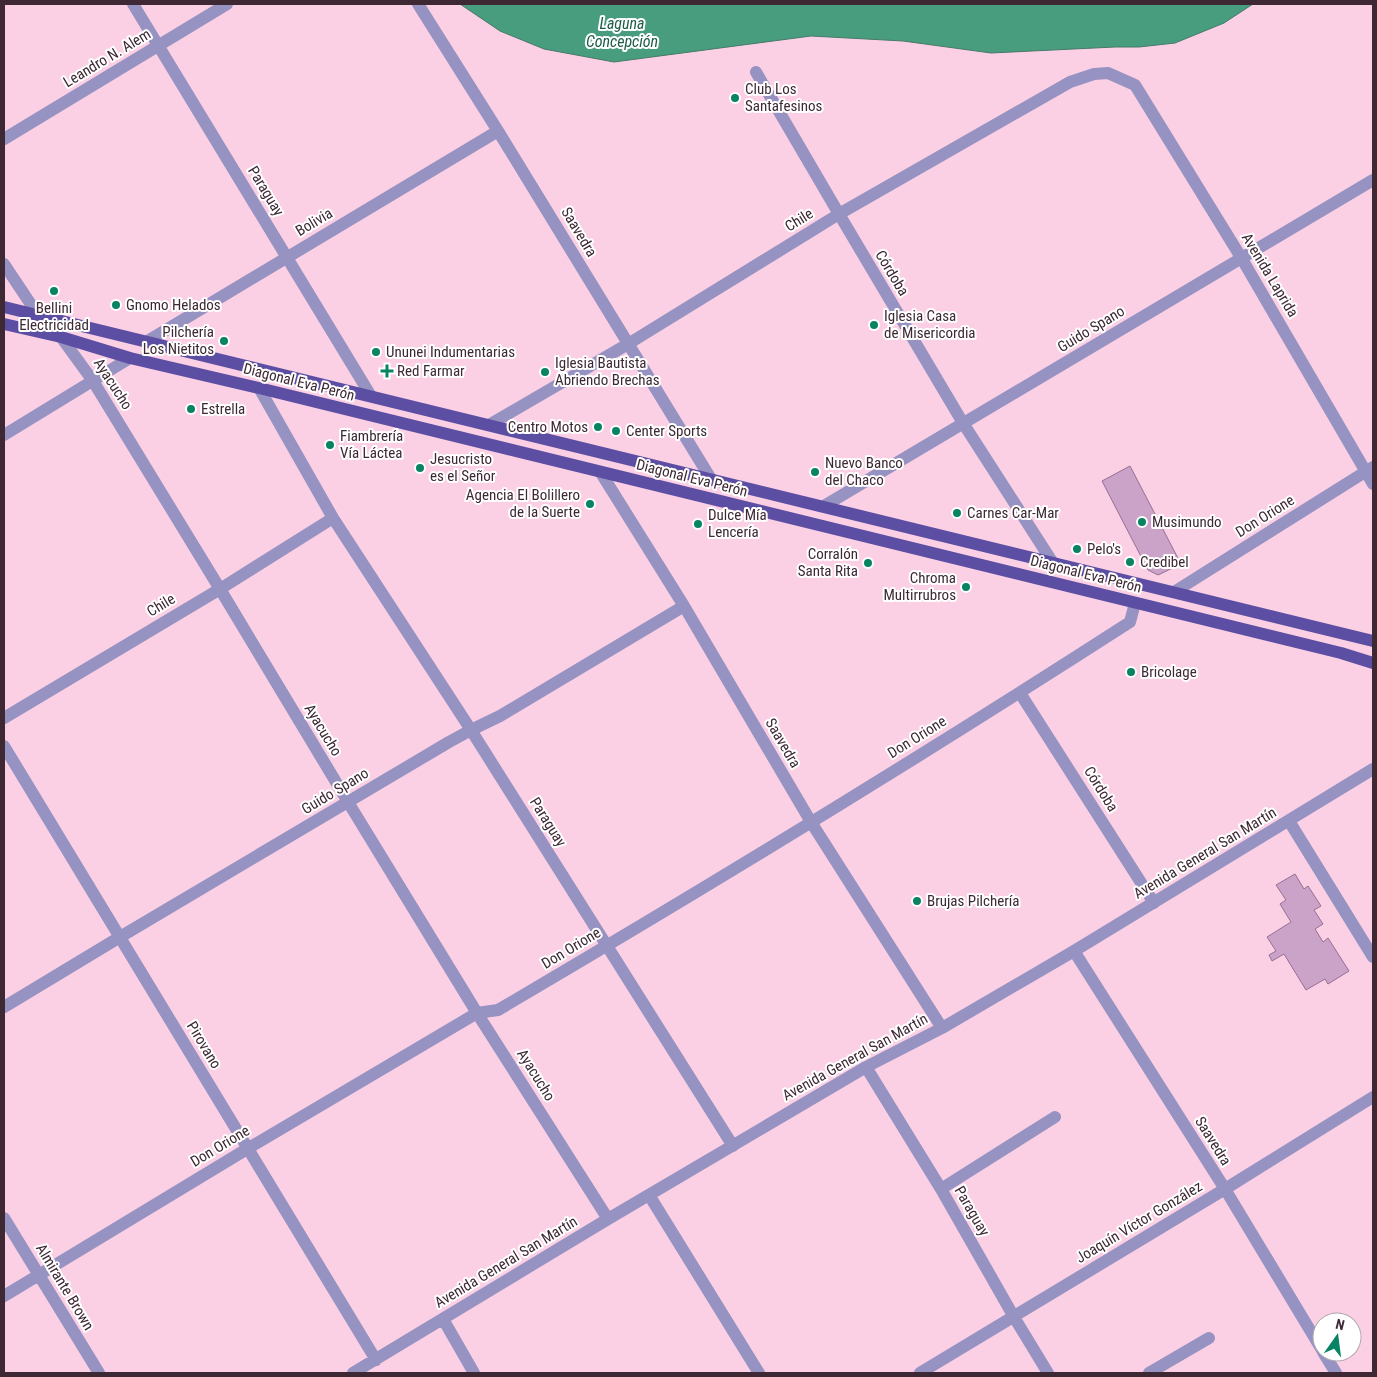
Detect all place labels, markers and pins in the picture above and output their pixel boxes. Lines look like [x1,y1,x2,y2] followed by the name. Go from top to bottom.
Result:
[745,80,823,115] place label: Club Los Santafesinos
[729,92,741,104] marker: Club Los Santafesinos
[48,285,60,297] marker: Bellini Electricidad
[126,296,221,314] place label: Gnomo Helados
[19,299,89,334] place label: Bellini Electricidad
[110,299,122,311] marker: Gnomo Helados
[884,307,976,342] place label: Iglesia Casa de Misericordia
[868,319,880,331] marker: Iglesia Casa de Misericordia
[143,323,214,358] place label: Pilchería Los Nietitos
[218,335,230,347] marker: Pilchería Los Nietitos
[386,343,515,361] place label: Ununei Indumentarias
[370,346,382,358] marker: Ununei Indumentarias
[555,354,660,389] place label: Iglesia Bautista Abriendo Brechas
[397,362,465,380] place label: Red Farmar
[381,365,393,377] marker: Red Farmar
[539,366,551,378] marker: Iglesia Bautista Abriendo Brechas
[201,400,245,418] place label: Estrella
[185,403,197,415] marker: Estrella
[508,418,588,436] place label: Centro Motos
[592,421,604,433] marker: Centro Motos
[626,422,707,440] place label: Center Sports
[610,425,622,437] marker: Center Sports
[340,427,403,462] place label: Fiambrería Vía Láctea
[324,439,336,451] marker: Fiambrería Vía Láctea
[430,450,496,485] place label: Jesucristo es el Señor
[825,454,903,489] place label: Nuevo Banco del Chaco
[414,462,426,474] marker: Jesucristo es el Señor
[809,466,821,478] marker: Nuevo Banco del Chaco
[466,486,580,521] place label: Agencia El Bolillero de la Suerte
[584,498,596,510] marker: Agencia El Bolillero de la Suerte
[967,504,1059,522] place label: Carnes Car-Mar
[708,506,767,541] place label: Dulce Mía Lencería
[951,507,963,519] marker: Carnes Car-Mar
[1152,513,1222,531] place label: Musimundo
[1136,516,1148,528] marker: Musimundo
[692,518,704,530] marker: Dulce Mía Lencería
[1087,540,1121,558] place label: Pelo's
[1071,543,1083,555] marker: Pelo's
[798,545,858,580] place label: Corralón Santa Rita
[1140,553,1189,571] place label: Credibel
[1124,556,1136,568] marker: Credibel
[862,557,874,569] marker: Corralón Santa Rita
[884,569,956,604] place label: Chroma Multirrubros
[960,581,972,593] marker: Chroma Multirrubros
[1141,663,1197,681] place label: Bricolage
[1125,666,1137,678] marker: Bricolage
[927,892,1020,910] place label: Brujas Pilchería
[911,895,923,907] marker: Brujas Pilchería

